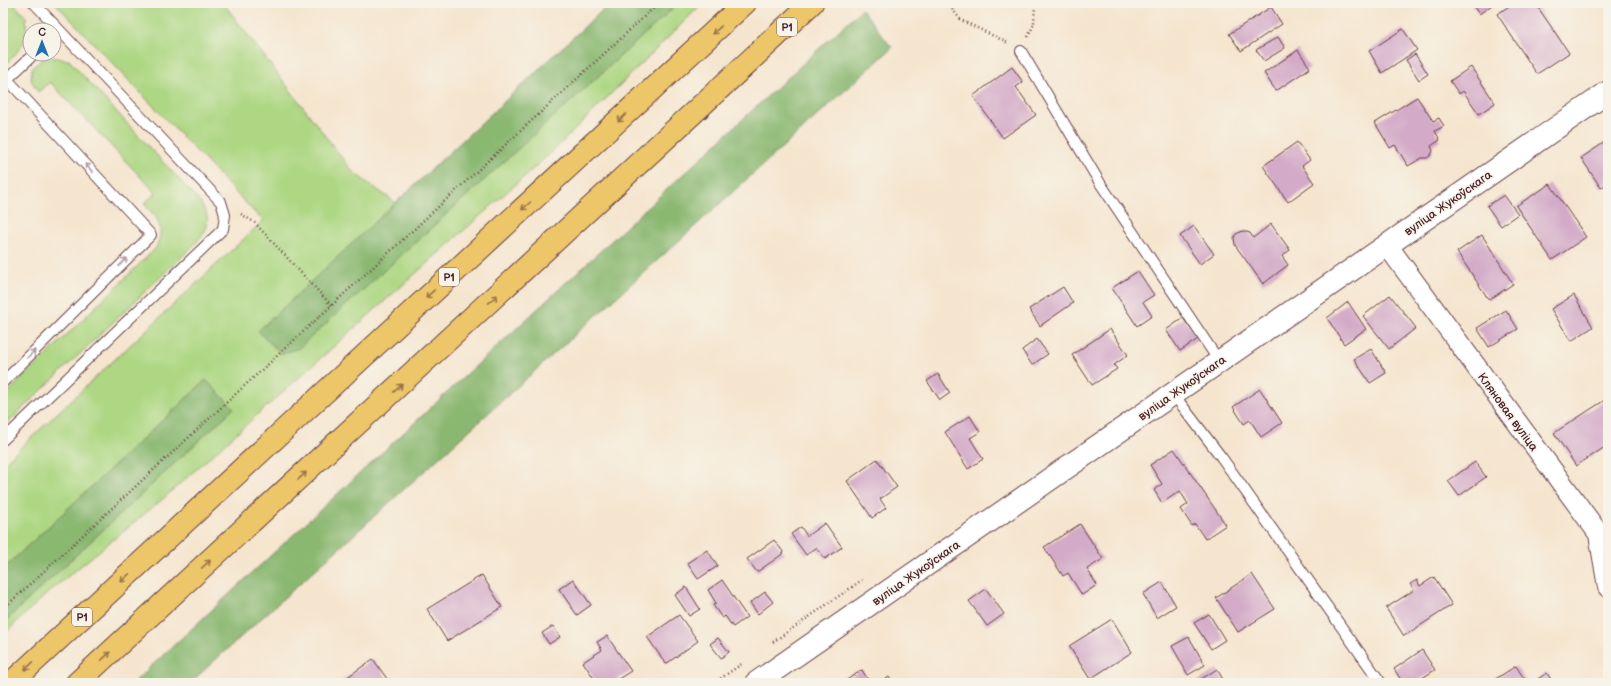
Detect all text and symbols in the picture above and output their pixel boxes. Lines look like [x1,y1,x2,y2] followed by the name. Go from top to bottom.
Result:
[777,18,797,36] road number: Р1
[22,22,62,62] north arrow
[712,25,722,34] one-way arrow
[38,26,46,39] text: С
[617,113,627,122] one-way arrow
[84,163,94,173] one-way arrow
[1402,168,1495,239] street label: вуліца Жукоўскага
[521,202,531,211] one-way arrow
[118,258,128,267] one-way arrow
[439,268,459,286] road number: Р1
[425,290,435,299] one-way arrow
[487,294,498,303] one-way arrow
[26,349,36,359] one-way arrow
[1136,353,1229,424] street label: вуліца Жукоўскага
[1474,370,1541,454] street label: Кляновая вуліца
[393,383,403,392] one-way arrow
[297,471,307,480] one-way arrow
[870,538,963,609] street label: вуліца Жукоўскага
[201,559,212,568] one-way arrow
[120,573,130,583] one-way arrow
[72,608,92,626] road number: Р1
[101,652,111,661] one-way arrow
[24,661,34,671] one-way arrow

